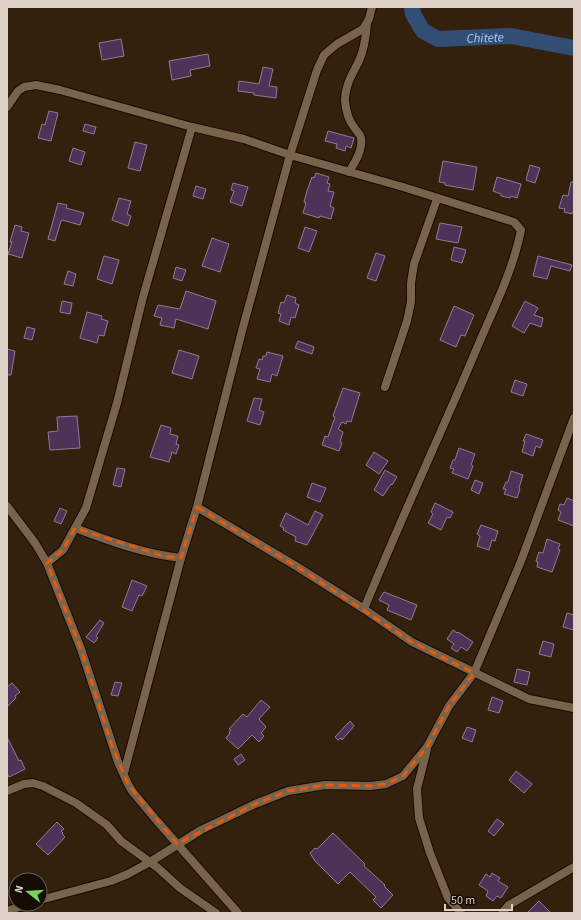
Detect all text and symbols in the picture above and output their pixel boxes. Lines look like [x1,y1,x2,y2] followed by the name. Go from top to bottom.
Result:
[466,28,504,48] water label: Chitete
[8,872,48,912] north arrow
[11,884,27,895] text: N
[445,886,512,912] scale bar
[451,892,475,909] text: 50 m

